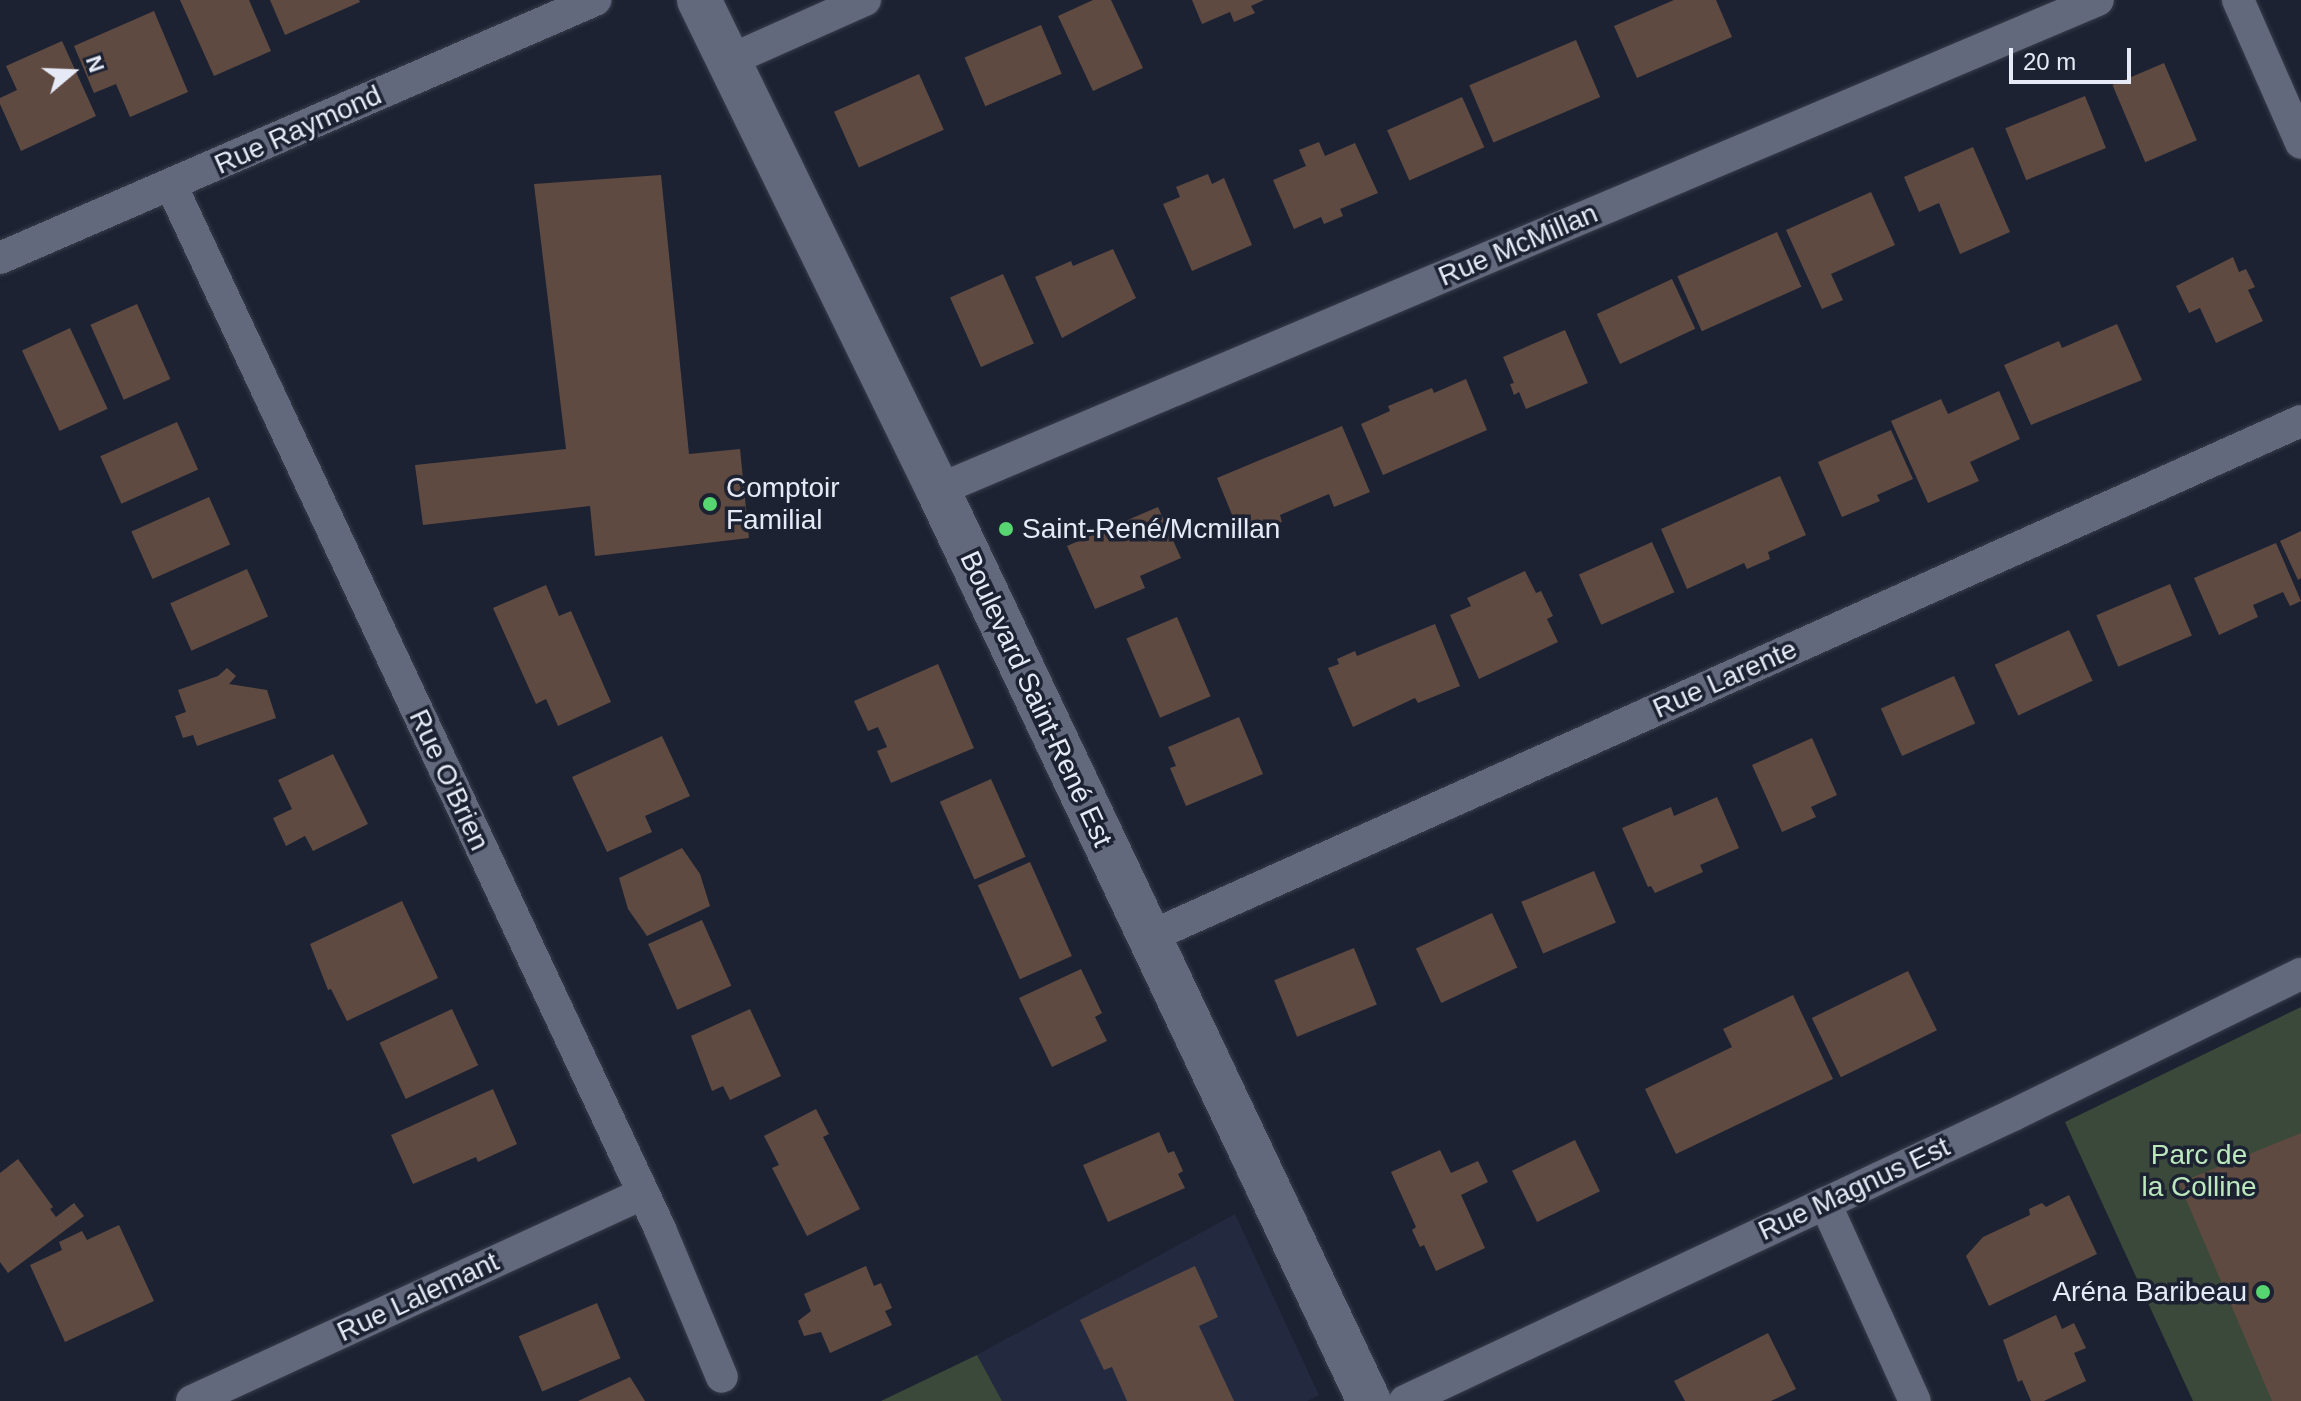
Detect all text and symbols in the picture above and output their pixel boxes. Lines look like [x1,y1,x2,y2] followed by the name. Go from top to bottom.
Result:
[32,32,112,112] north arrow
[2013,32,2135,82] scale bar
[2023,48,2076,75] text: 20 m
[81,52,110,76] text: N
[209,78,387,182] street label: Rue Raymond
[1433,196,1603,294] street label: Rue McMillan
[726,471,840,537] place label: Comptoir Familial
[701,495,719,513] marker: Comptoir Familial
[1022,512,1280,546] place label: Saint-René/Mcmillan
[997,520,1015,538] marker: Saint-René/Mcmillan
[953,546,1119,852] street label: Boulevard Saint-René Est
[1648,632,1802,726] street label: Rue Larente
[402,704,496,856] street label: Rue O'Brien
[1753,1130,1955,1248] street label: Rue Magnus Est
[2141,1138,2257,1204] park label: Parc de la Colline
[332,1245,504,1349] street label: Rue Lalemant
[2052,1275,2247,1309] place label: Aréna Baribeau
[2254,1283,2272,1301] marker: Aréna Baribeau

